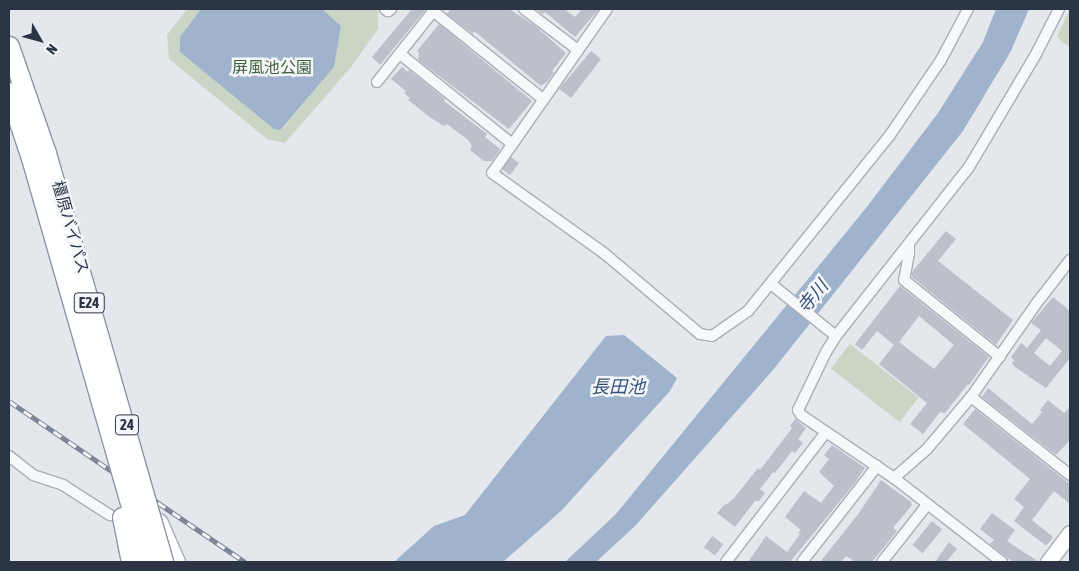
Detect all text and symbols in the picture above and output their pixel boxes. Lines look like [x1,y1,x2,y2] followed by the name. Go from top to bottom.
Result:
[15,15,65,65] north arrow
[43,41,61,57] text: N
[232,57,312,77] park label: 屏風池公園
[49,178,93,276] street label: 橿原バイパス
[793,276,833,318] water label: 寺川
[73,290,105,316] road number: E24
[591,376,645,398] water label: 長田池
[114,412,140,438] road number: 24

